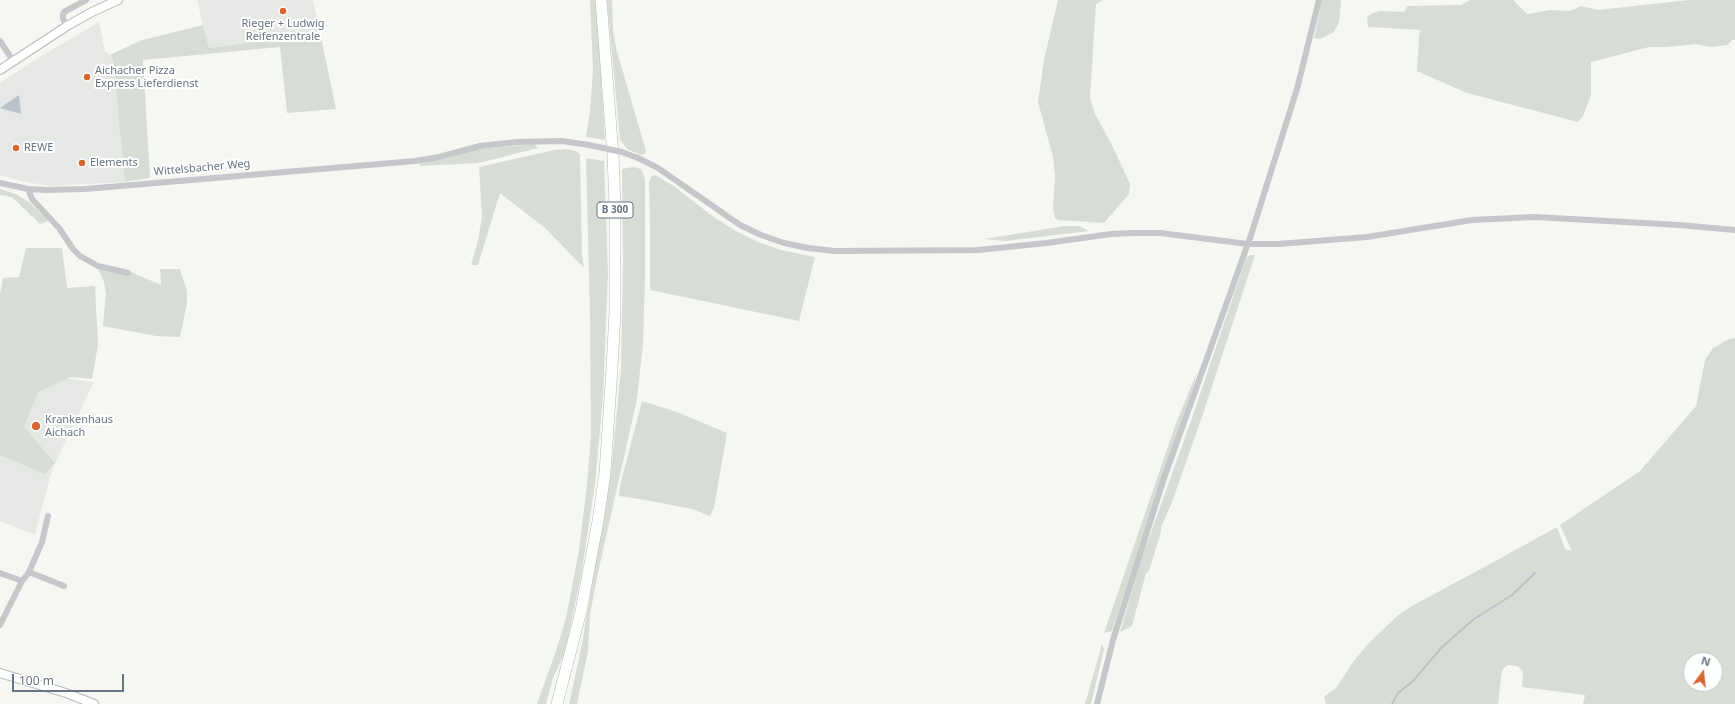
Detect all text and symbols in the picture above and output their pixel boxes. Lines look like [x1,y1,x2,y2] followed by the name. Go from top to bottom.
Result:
[278,6,288,16] marker: Rieger + Ludwig Reifenzentrale
[242,17,324,43] place label: Rieger + Ludwig Reifenzentrale
[95,64,199,90] place label: Aichacher Pizza Express Lieferdienst
[82,72,92,82] marker: Aichacher Pizza Express Lieferdienst
[24,141,53,155] place label: REWE
[11,143,21,153] marker: REWE
[90,156,138,170] place label: Elements
[153,157,251,179] street label: Wittelsbacher Weg
[77,158,87,168] marker: Elements
[597,202,633,218] road number: B 300
[45,413,113,439] place label: Krankenhaus Aichach
[30,420,42,432] marker: Krankenhaus Aichach
[1683,652,1723,692] north arrow
[1700,652,1712,669] text: N
[14,666,126,692] scale bar
[19,672,54,689] text: 100 m

